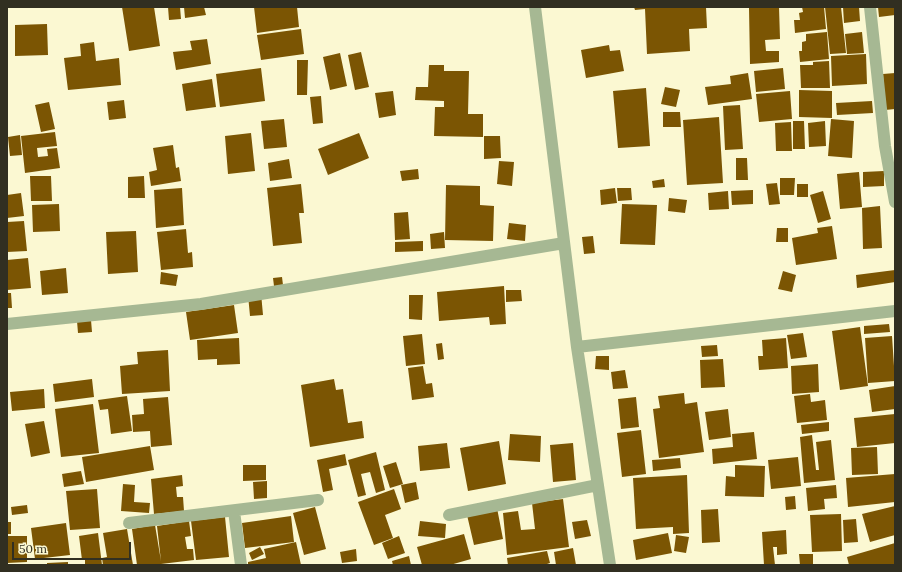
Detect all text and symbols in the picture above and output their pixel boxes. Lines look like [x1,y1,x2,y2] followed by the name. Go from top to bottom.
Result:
[14,534,133,560] scale bar
[19,541,47,556] text: 50 m

